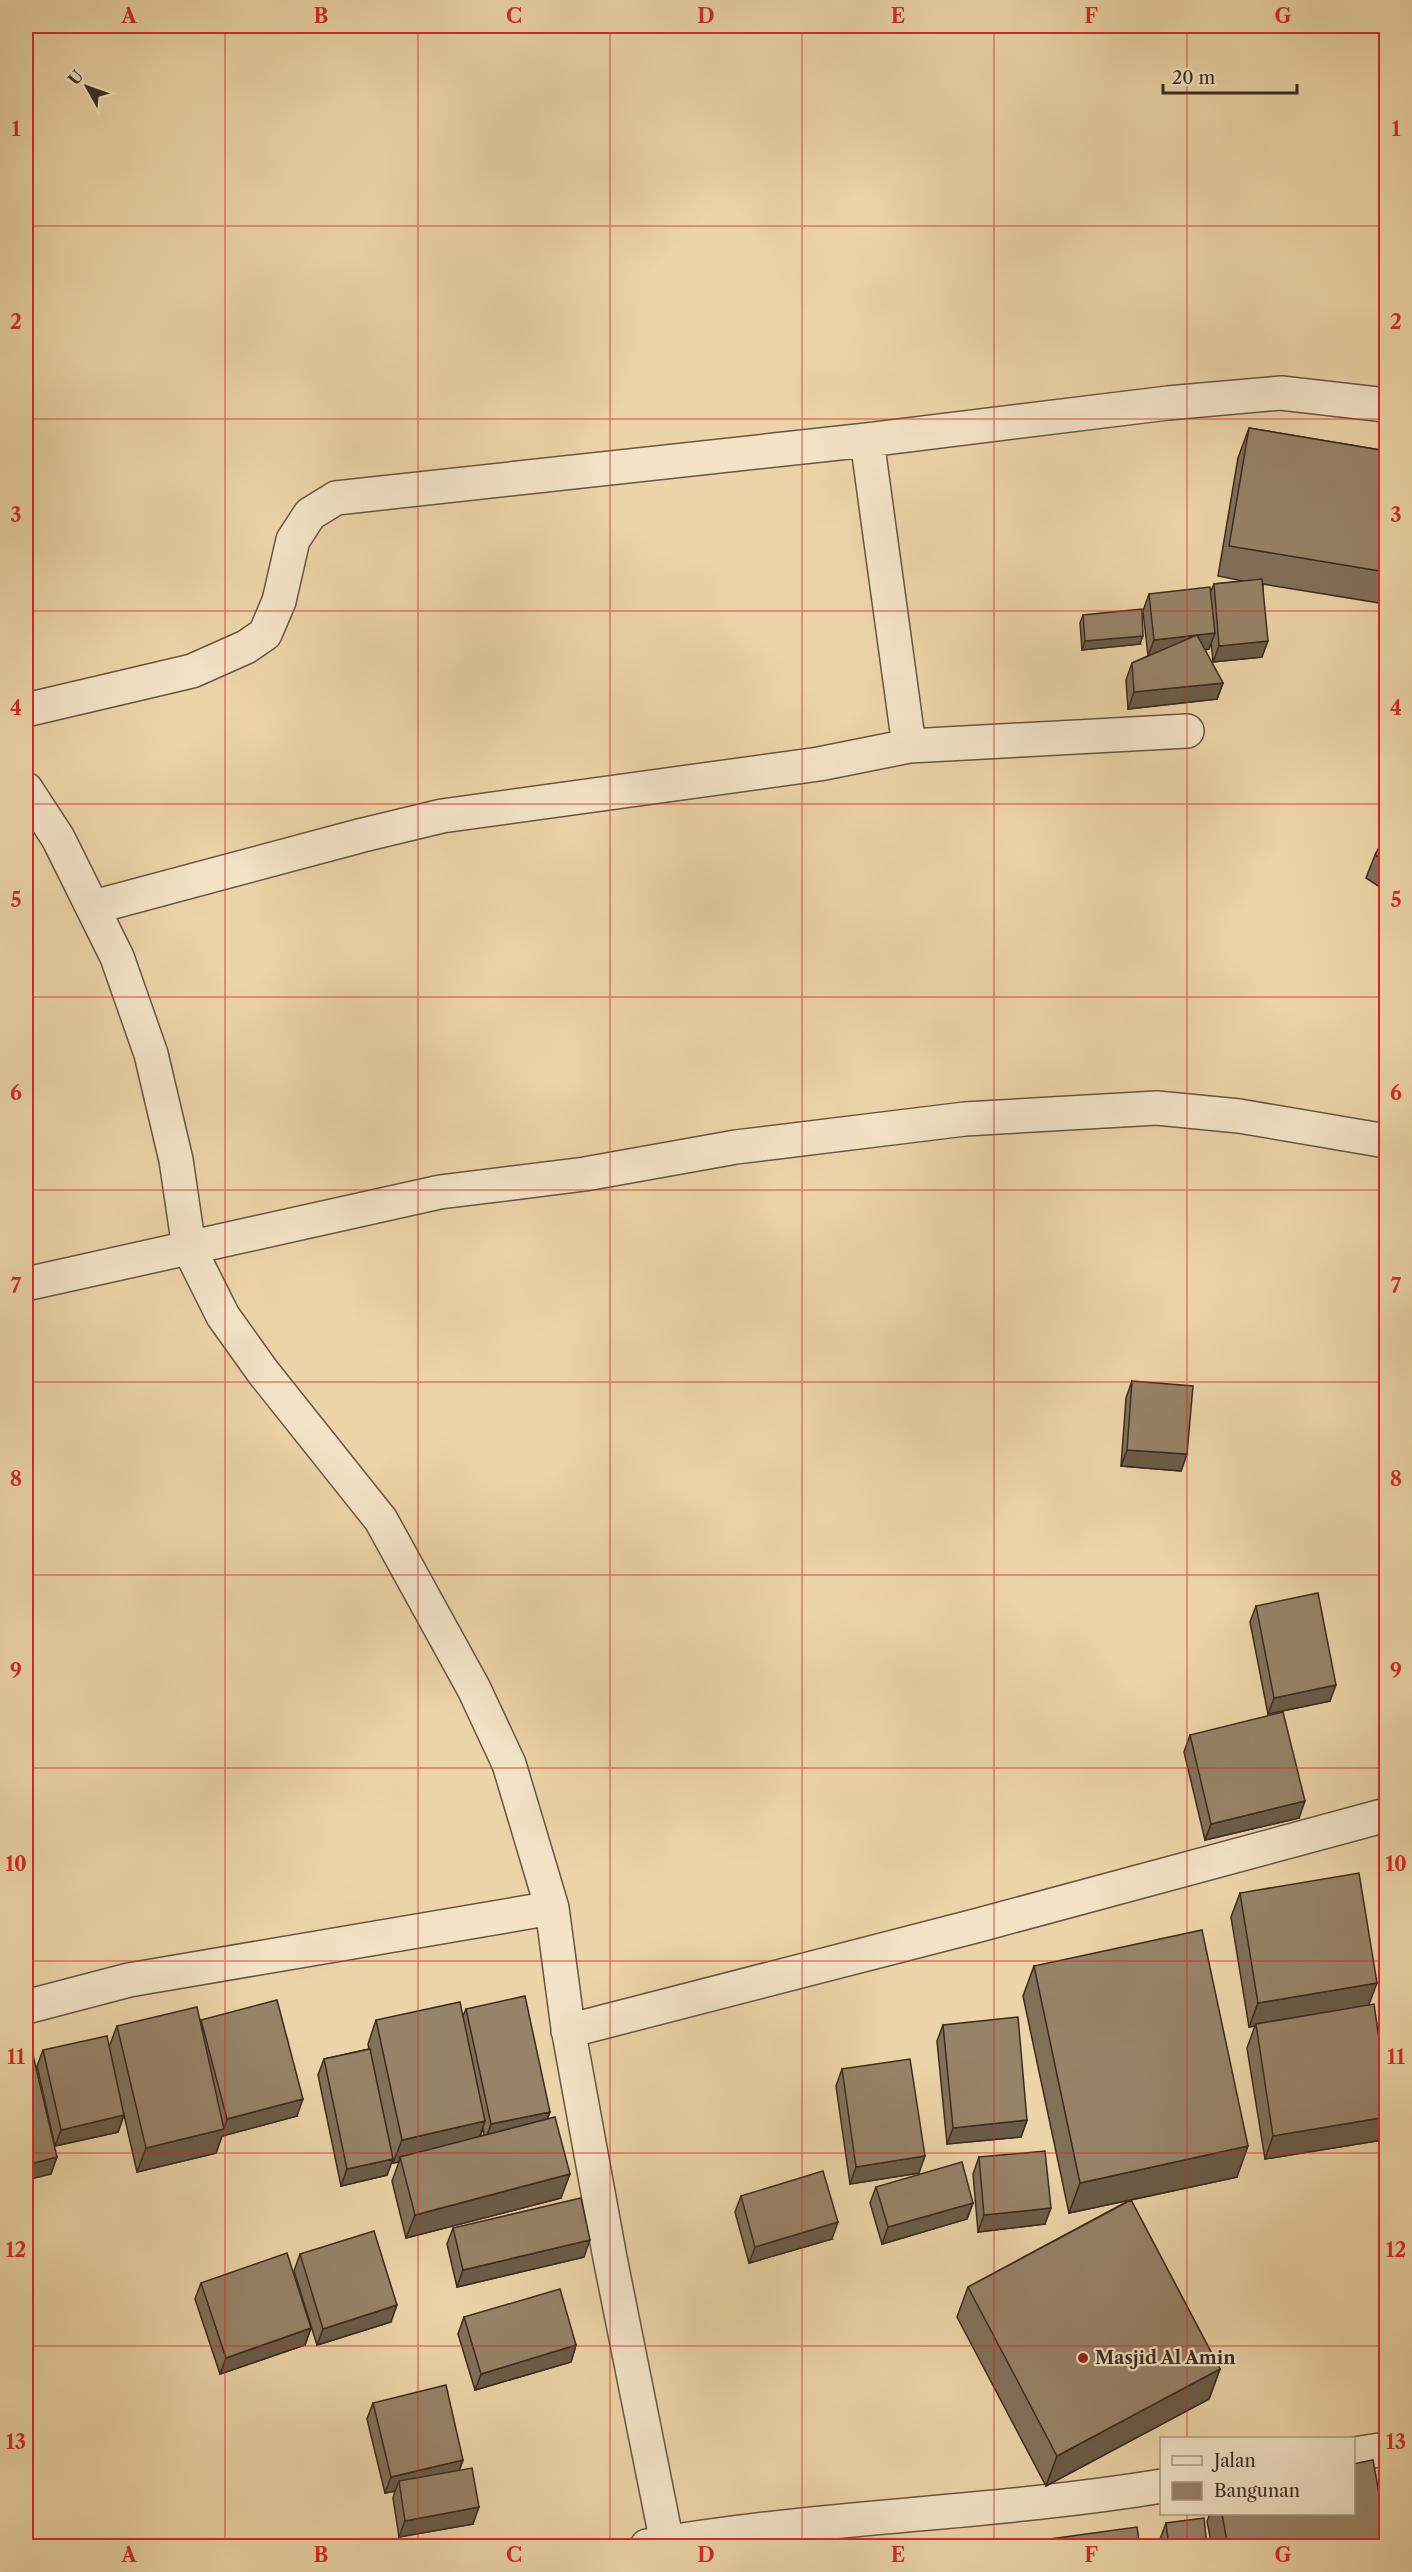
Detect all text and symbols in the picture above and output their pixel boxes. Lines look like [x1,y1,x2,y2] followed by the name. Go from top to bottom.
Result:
[120,4,137,28] text: A
[314,4,329,28] text: B
[506,4,522,28] text: C
[697,4,715,28] text: D
[891,4,905,28] text: E
[1084,4,1098,28] text: F
[1275,4,1292,28] text: G
[57,57,117,117] north arrow
[1163,57,1296,95] scale bar
[64,66,87,89] text: U
[1172,67,1216,89] text: 20 m
[12,117,21,141] text: 1
[1392,117,1401,141] text: 1
[10,310,22,334] text: 2
[1390,310,1402,334] text: 2
[10,503,22,527] text: 3
[1390,503,1402,527] text: 3
[10,696,22,720] text: 4
[1390,696,1402,720] text: 4
[10,888,22,912] text: 5
[1390,888,1402,912] text: 5
[10,1081,22,1105] text: 6
[1390,1081,1402,1105] text: 6
[11,1274,22,1298] text: 7
[1391,1274,1402,1298] text: 7
[10,1467,22,1491] text: 8
[1390,1467,1402,1491] text: 8
[10,1659,22,1683] text: 9
[1390,1659,1402,1683] text: 9
[5,1852,27,1876] text: 10
[1385,1852,1407,1876] text: 10
[7,2045,25,2069] text: 11
[1387,2045,1405,2069] text: 11
[6,2238,26,2262] text: 12
[1386,2238,1406,2262] text: 12
[1095,2347,1236,2369] place label: Masjid Al Amin
[1076,2351,1090,2365] marker: Masjid Al Amin
[6,2430,26,2454] text: 13
[1386,2430,1406,2454] text: 13
[1160,2437,1355,2515] legend
[1211,2450,1256,2472] text: Jalan
[1214,2480,1300,2502] text: Bangunan
[120,2543,137,2567] text: A
[314,2543,329,2567] text: B
[506,2543,522,2567] text: C
[697,2543,715,2567] text: D
[891,2543,905,2567] text: E
[1084,2543,1098,2567] text: F
[1275,2543,1292,2567] text: G

